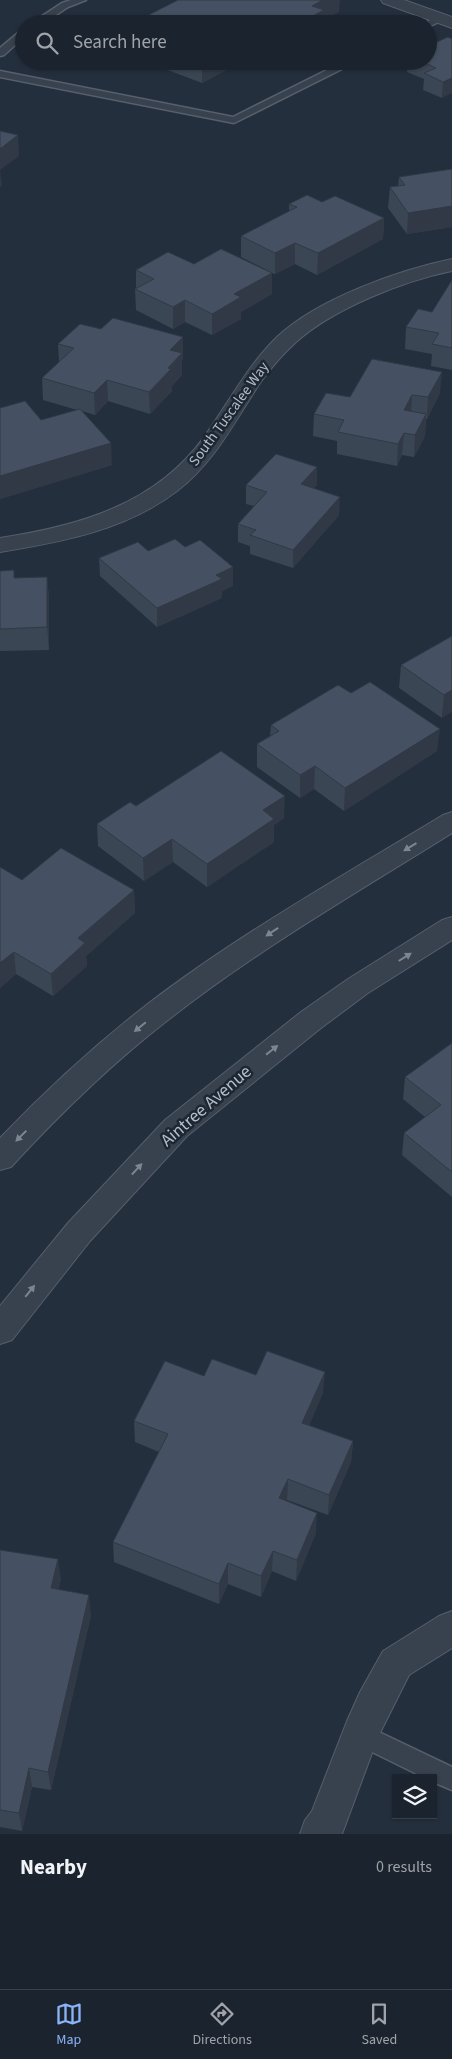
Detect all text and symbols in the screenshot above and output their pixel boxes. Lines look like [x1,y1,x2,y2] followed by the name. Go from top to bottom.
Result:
[15,15,437,70] search box
[33,29,61,57] icon: search
[73,29,167,56] text: Search here
[184,358,274,470] street label: South Tuscalee Way
[404,842,417,851] one-way arrow
[265,927,279,937] one-way arrow
[398,952,411,962] one-way arrow
[134,1021,147,1032] one-way arrow
[265,1045,279,1055] one-way arrow
[155,1059,257,1153] street label: Aintree Avenue
[15,1130,27,1142] one-way arrow
[131,1164,143,1176] one-way arrow
[24,1285,35,1298] one-way arrow
[392,1774,437,1819] map controls
[392,1774,437,1819] button: layers
[20,1852,87,1882] text: Nearby
[376,1856,432,1878] text: 0 results
[55,2000,83,2050] tab: Map
[193,2000,252,2050] tab: Directions
[361,2000,397,2050] tab: Saved

